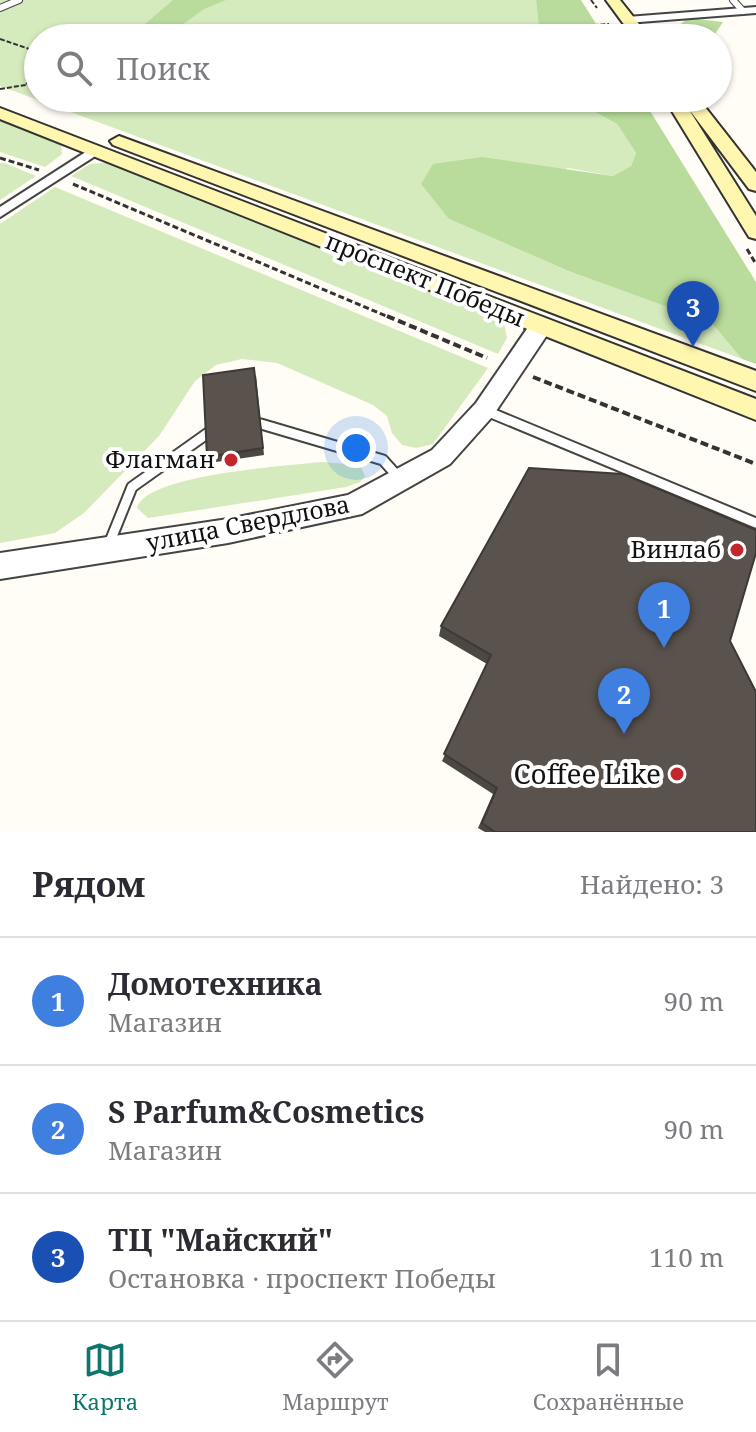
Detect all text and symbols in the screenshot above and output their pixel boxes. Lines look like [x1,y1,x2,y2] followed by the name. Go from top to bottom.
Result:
[24,24,732,112] search box
[52,46,96,90] icon: search
[116,48,210,89] text: Поиск
[321,223,530,334] street label: проспект Победы
[667,281,719,347] pin: 3
[336,428,376,468] your location
[105,442,215,475] place label: Флагман
[222,451,240,469] marker: Флагман
[143,487,352,558] street label: улица Свердлова
[631,532,721,565] place label: Винлаб
[728,541,746,559] marker: Винлаб
[638,582,690,648] pin: 1
[598,668,650,734] pin: 2
[513,754,661,792] place label: Coffee Like
[668,765,686,783] marker: Coffee Like
[32,861,145,907] text: Рядом
[580,866,724,902] text: Найдено: 3
[108,963,323,1004] text: Домотехника
[51,983,65,1019] text: 1
[664,983,724,1019] text: 90 m
[108,1004,222,1040] text: Магазин
[108,1091,424,1132] text: S Parfum&Cosmetics
[51,1111,65,1147] text: 2
[664,1111,724,1147] text: 90 m
[108,1132,222,1168] text: Магазин
[108,1219,333,1260] text: ТЦ "Майский"
[51,1239,65,1275] text: 3
[649,1239,724,1275] text: 110 m
[108,1260,496,1296] text: Остановка · проспект Победы
[72,1338,138,1416] tab: Карта
[282,1338,389,1416] tab: Маршрут
[533,1338,684,1416] tab: Сохранённые

